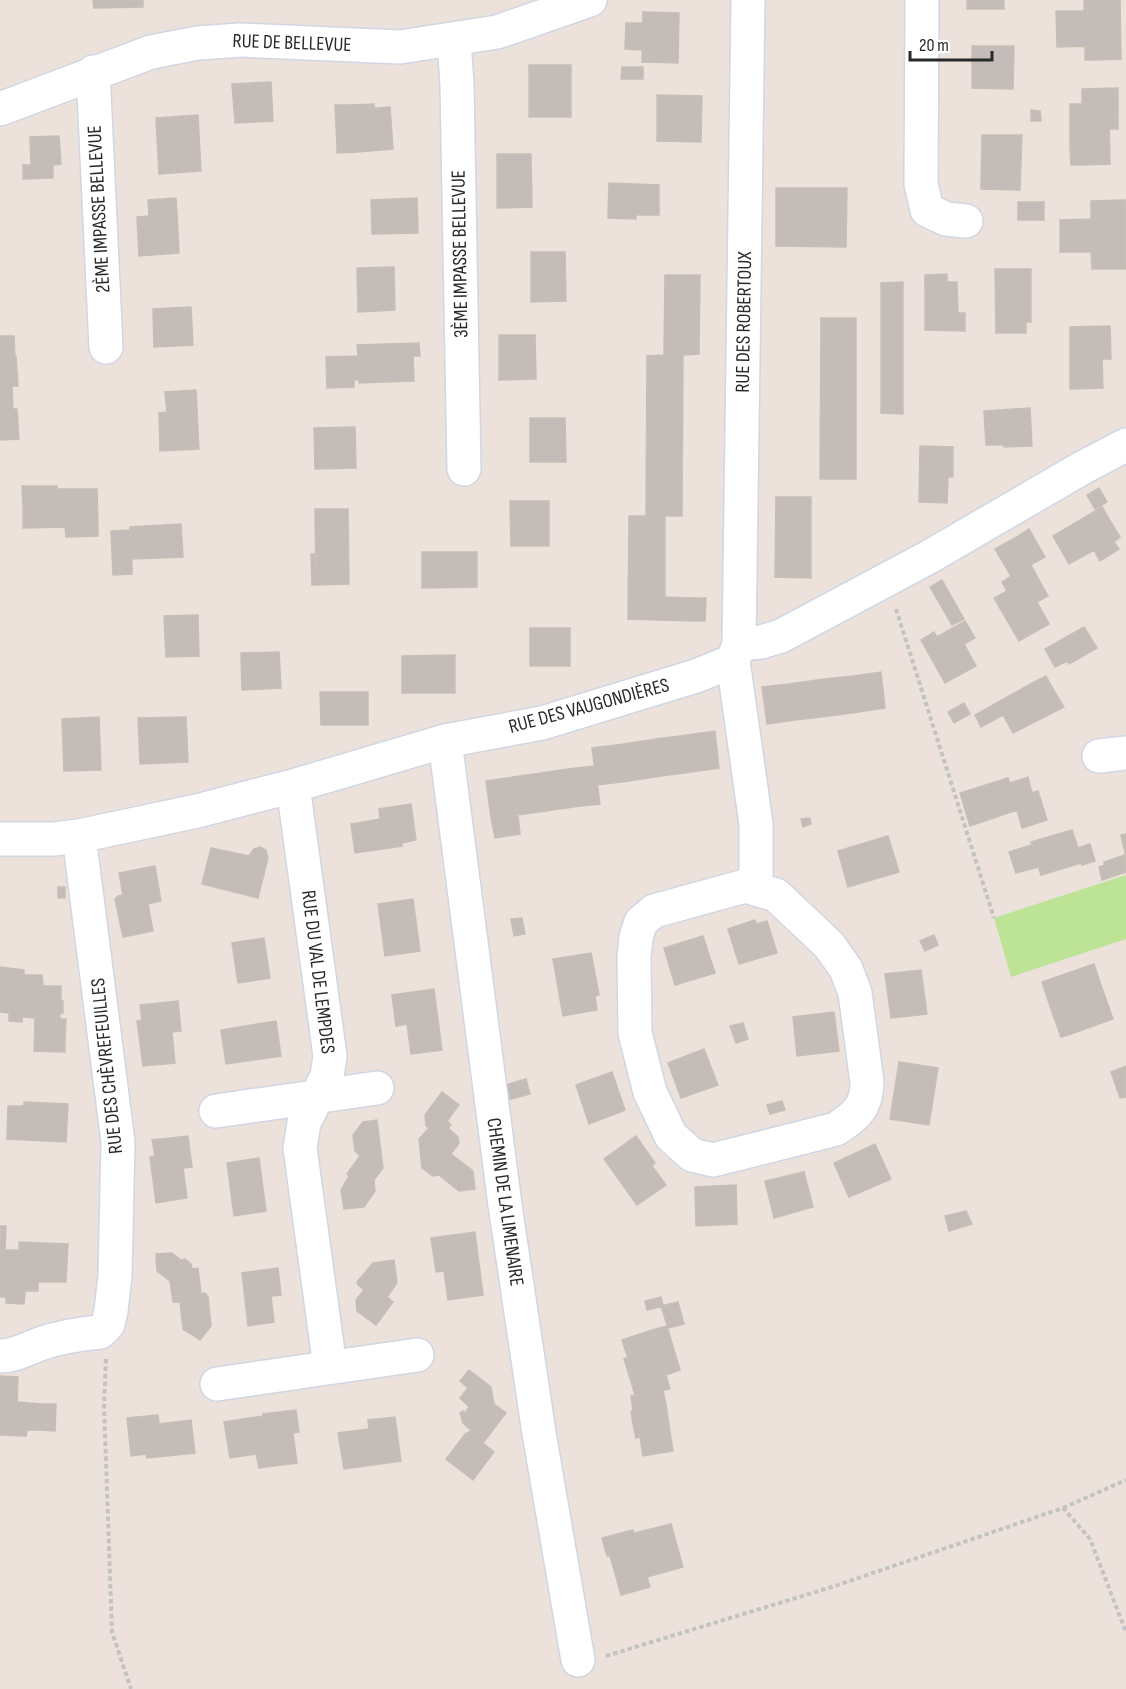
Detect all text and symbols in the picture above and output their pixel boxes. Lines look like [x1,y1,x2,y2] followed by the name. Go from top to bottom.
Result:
[910,24,992,62] scale bar
[232,29,352,57] street label: RUE DE BELLEVUE
[919,35,949,56] text: 20 m
[83,125,115,293] street label: 2ÈME IMPASSE BELLEVUE
[447,170,473,338] street label: 3ÈME IMPASSE BELLEVUE
[731,251,757,393] street label: RUE DES ROBERTOUX
[506,673,672,739] street label: RUE DES VAUGONDIÈRES
[296,889,340,1055] street label: RUE DU VAL DE LEMPDES
[86,977,128,1155] street label: RUE DES CHÈVREFEUILLES
[481,1116,529,1288] street label: CHEMIN DE LA LIMENAIRE

